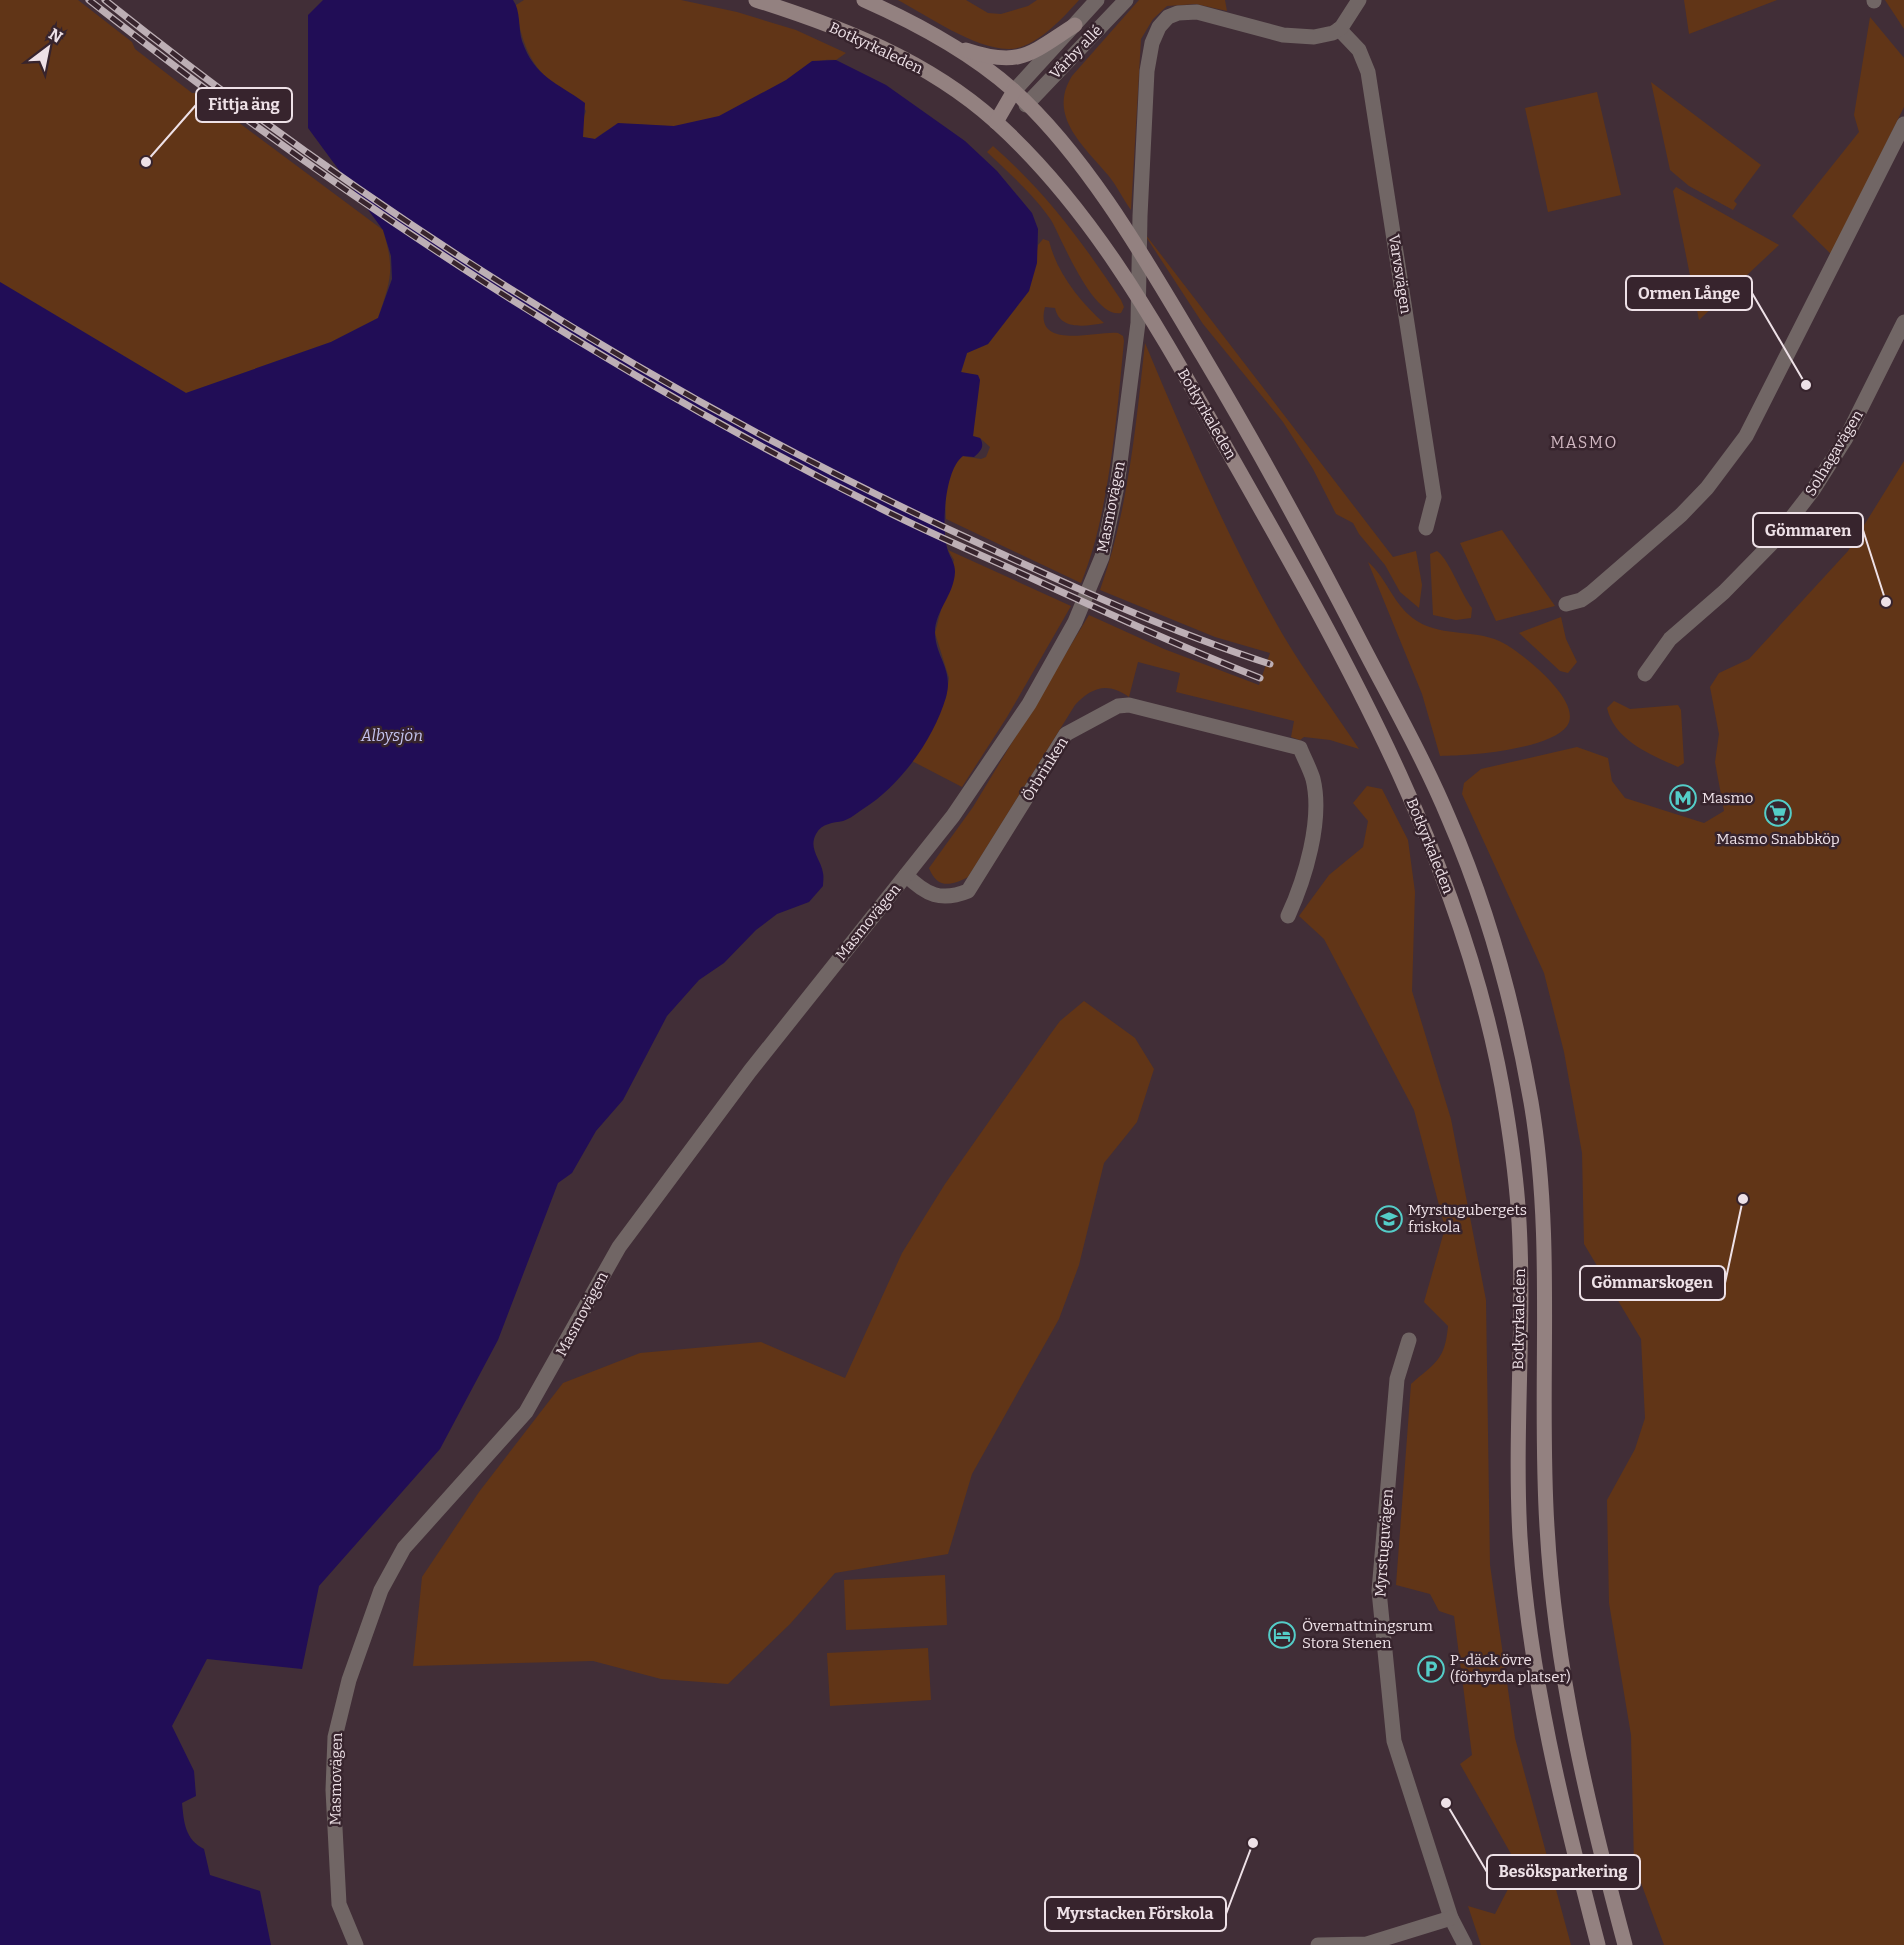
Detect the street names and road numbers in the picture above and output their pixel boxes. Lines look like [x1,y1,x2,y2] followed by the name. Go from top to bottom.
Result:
[826,18,926,78] street label: Botkyrkaleden
[1046,21,1106,83] street label: Vårby allé
[1385,233,1415,316] street label: Varvsvägen
[1174,366,1240,463] street label: Botkyrkaleden
[1801,406,1867,499] street label: Solhagavägen
[1093,459,1129,554] street label: Masmovägen
[1018,733,1072,804] street label: Örbrinken
[1403,796,1458,897] street label: Botkyrkaleden
[832,880,905,964] street label: Masmovägen
[552,1268,612,1359] street label: Masmovägen
[1509,1268,1529,1370] street label: Botkyrkaleden
[1371,1488,1397,1598] street label: Myrstuguvägen
[326,1732,346,1826] street label: Masmovägen

